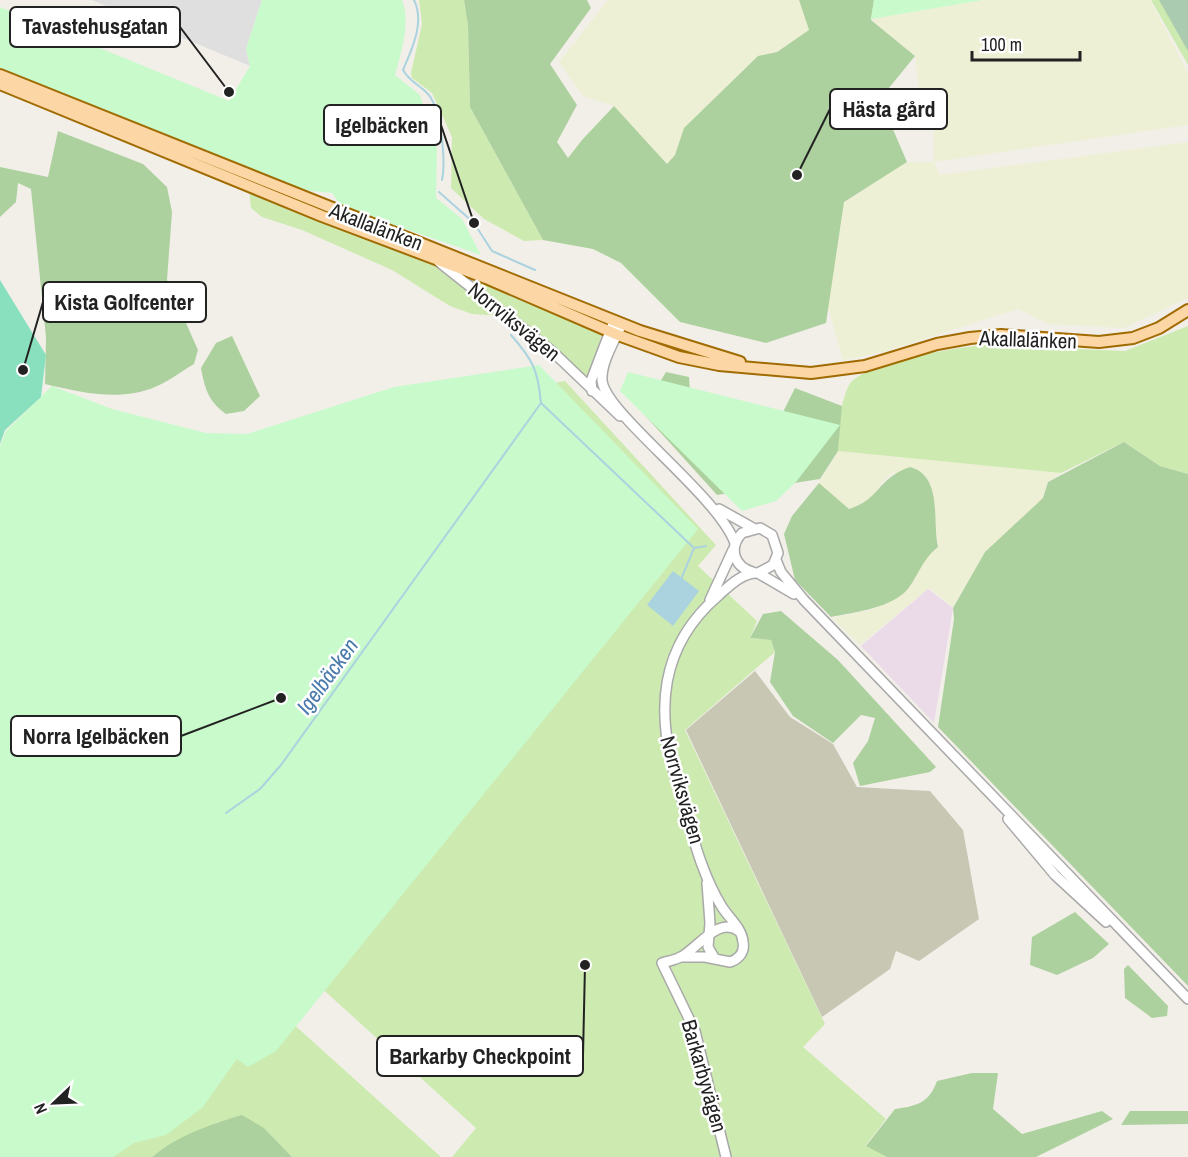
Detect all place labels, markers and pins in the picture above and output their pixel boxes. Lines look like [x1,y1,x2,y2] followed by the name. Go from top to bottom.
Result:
[10,7,180,47] callout: Tavastehusgatan
[830,89,947,129] callout: Hästa gård
[324,105,441,145] callout: Igelbäcken
[43,282,206,322] callout: Kista Golfcenter
[11,716,181,756] callout: Norra Igelbäcken
[377,1036,583,1076] callout: Barkarby Checkpoint

